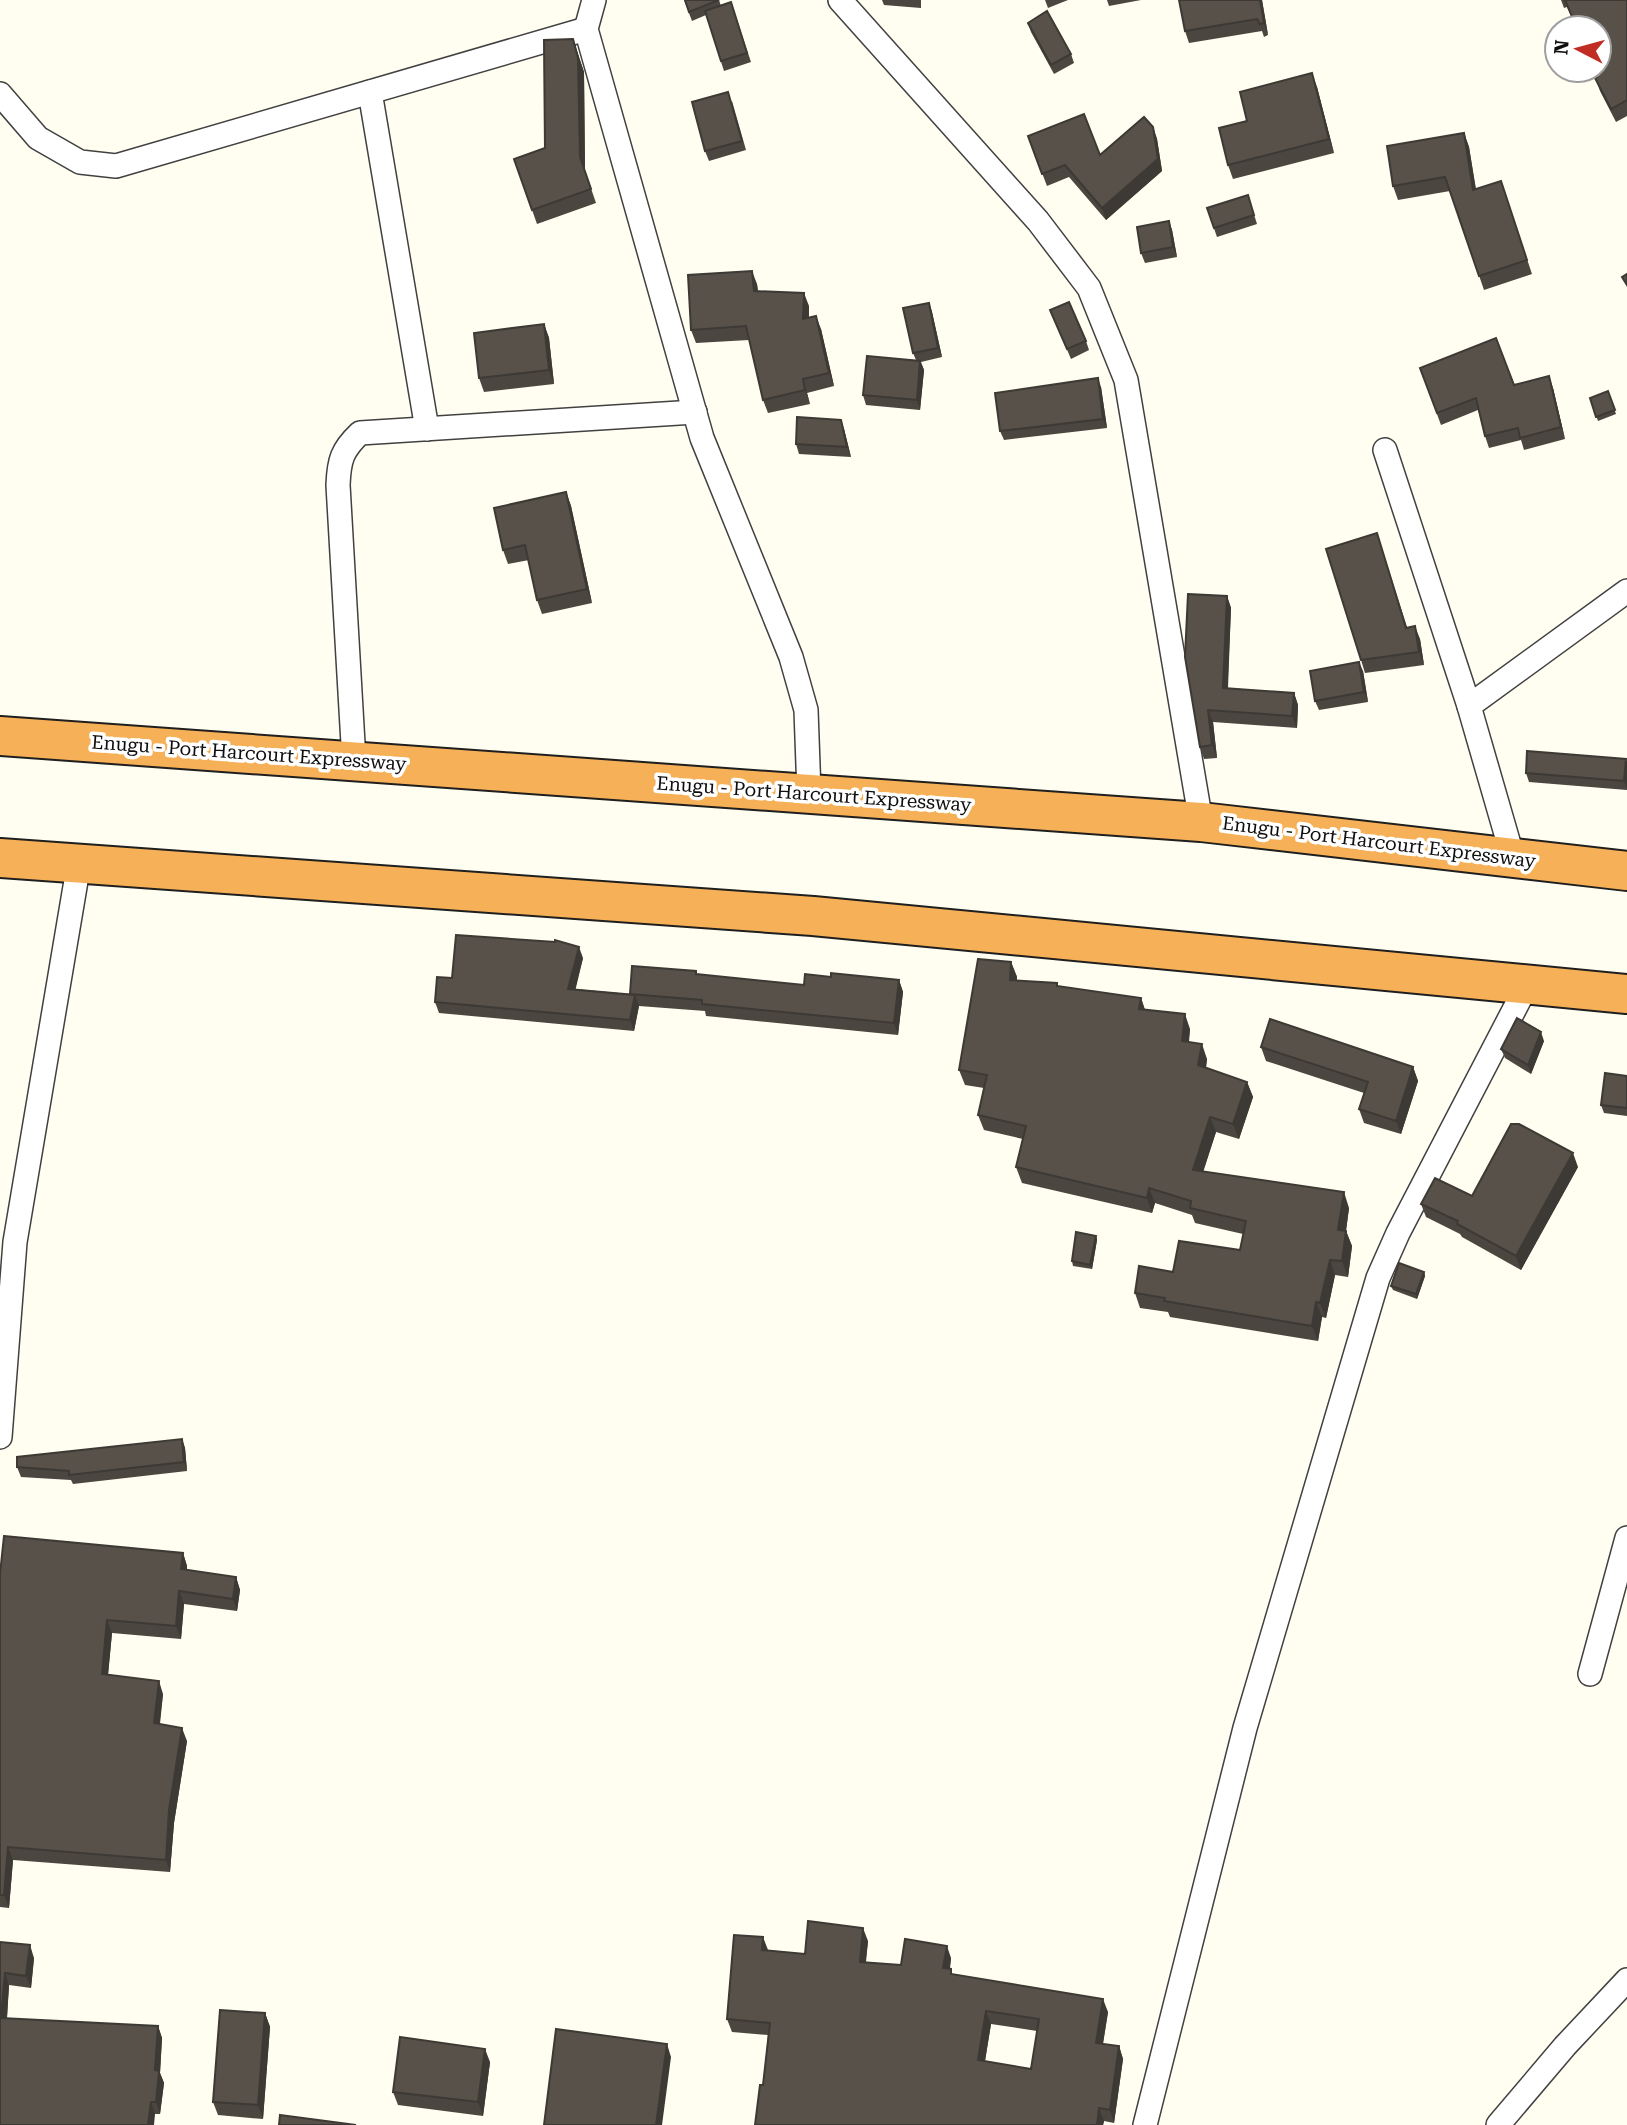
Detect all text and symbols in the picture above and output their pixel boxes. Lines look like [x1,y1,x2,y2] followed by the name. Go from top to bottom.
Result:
[1543,14,1613,84] north arrow
[1549,38,1574,56] text: N
[91,731,408,776] street label: Enugu - Port Harcourt Expressway
[656,772,973,817] street label: Enugu - Port Harcourt Expressway
[1221,811,1538,873] street label: Enugu - Port Harcourt Expressway

